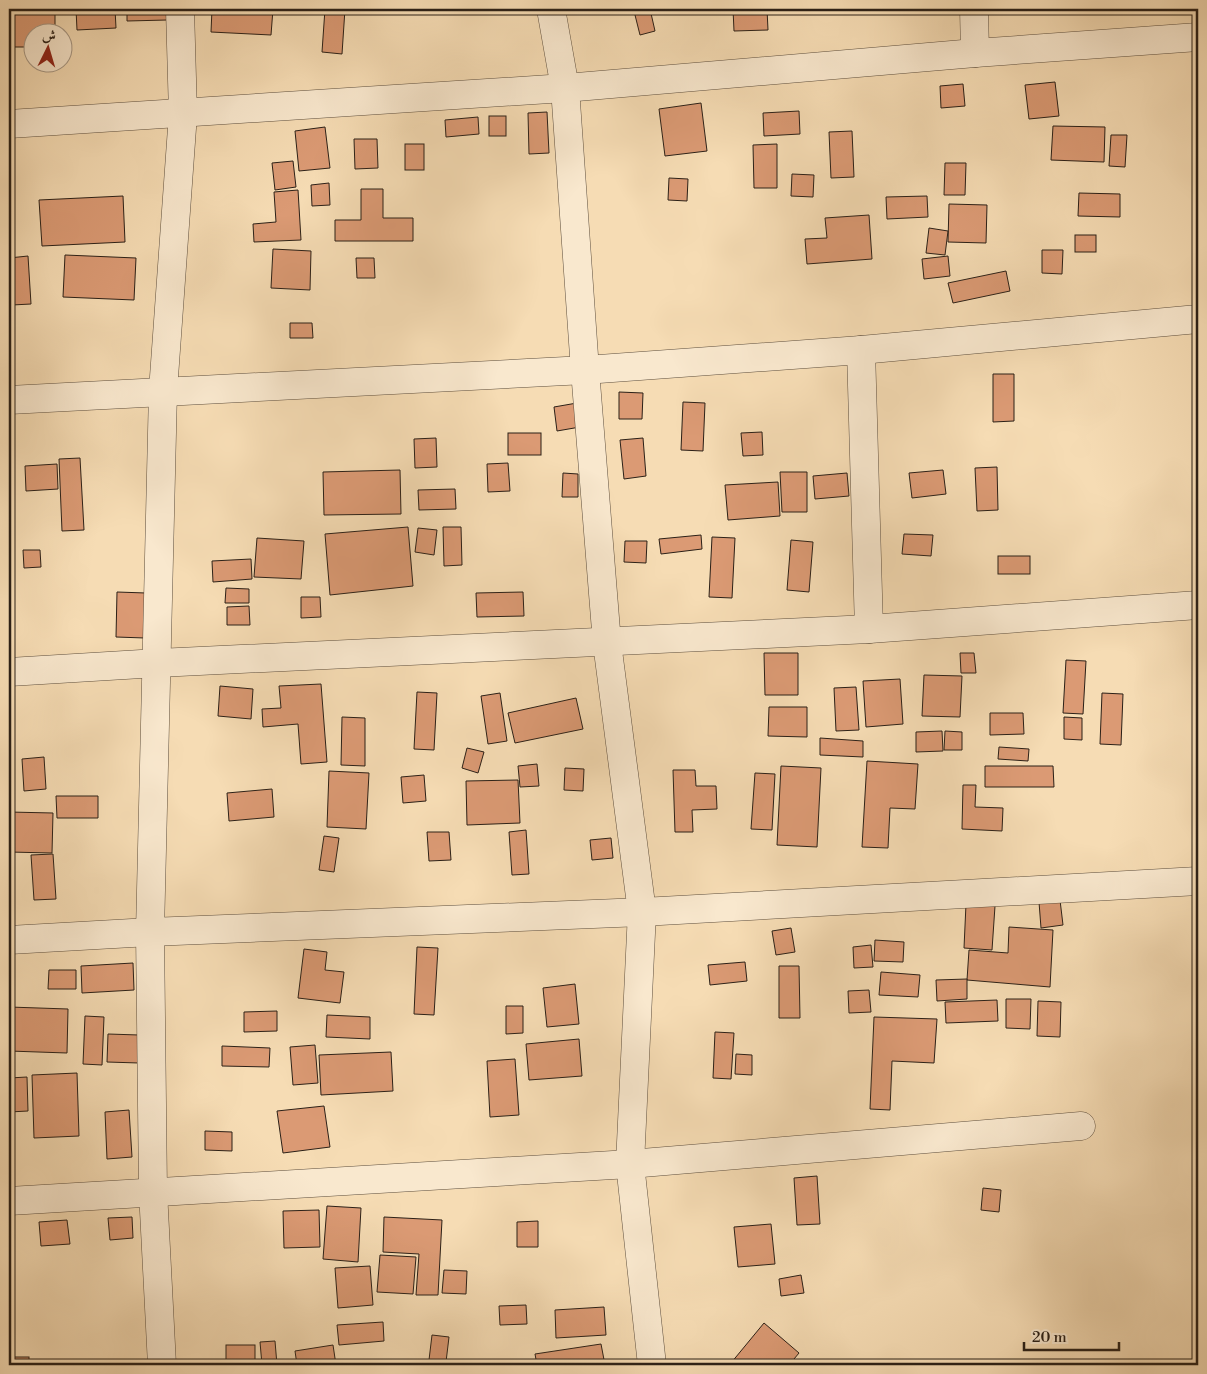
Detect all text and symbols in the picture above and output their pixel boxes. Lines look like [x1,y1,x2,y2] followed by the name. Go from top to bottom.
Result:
[22,22,72,72] north arrow
[41,26,57,46] text: ش
[1024,1319,1120,1351] scale bar
[1032,1328,1067,1347] text: 20 m

